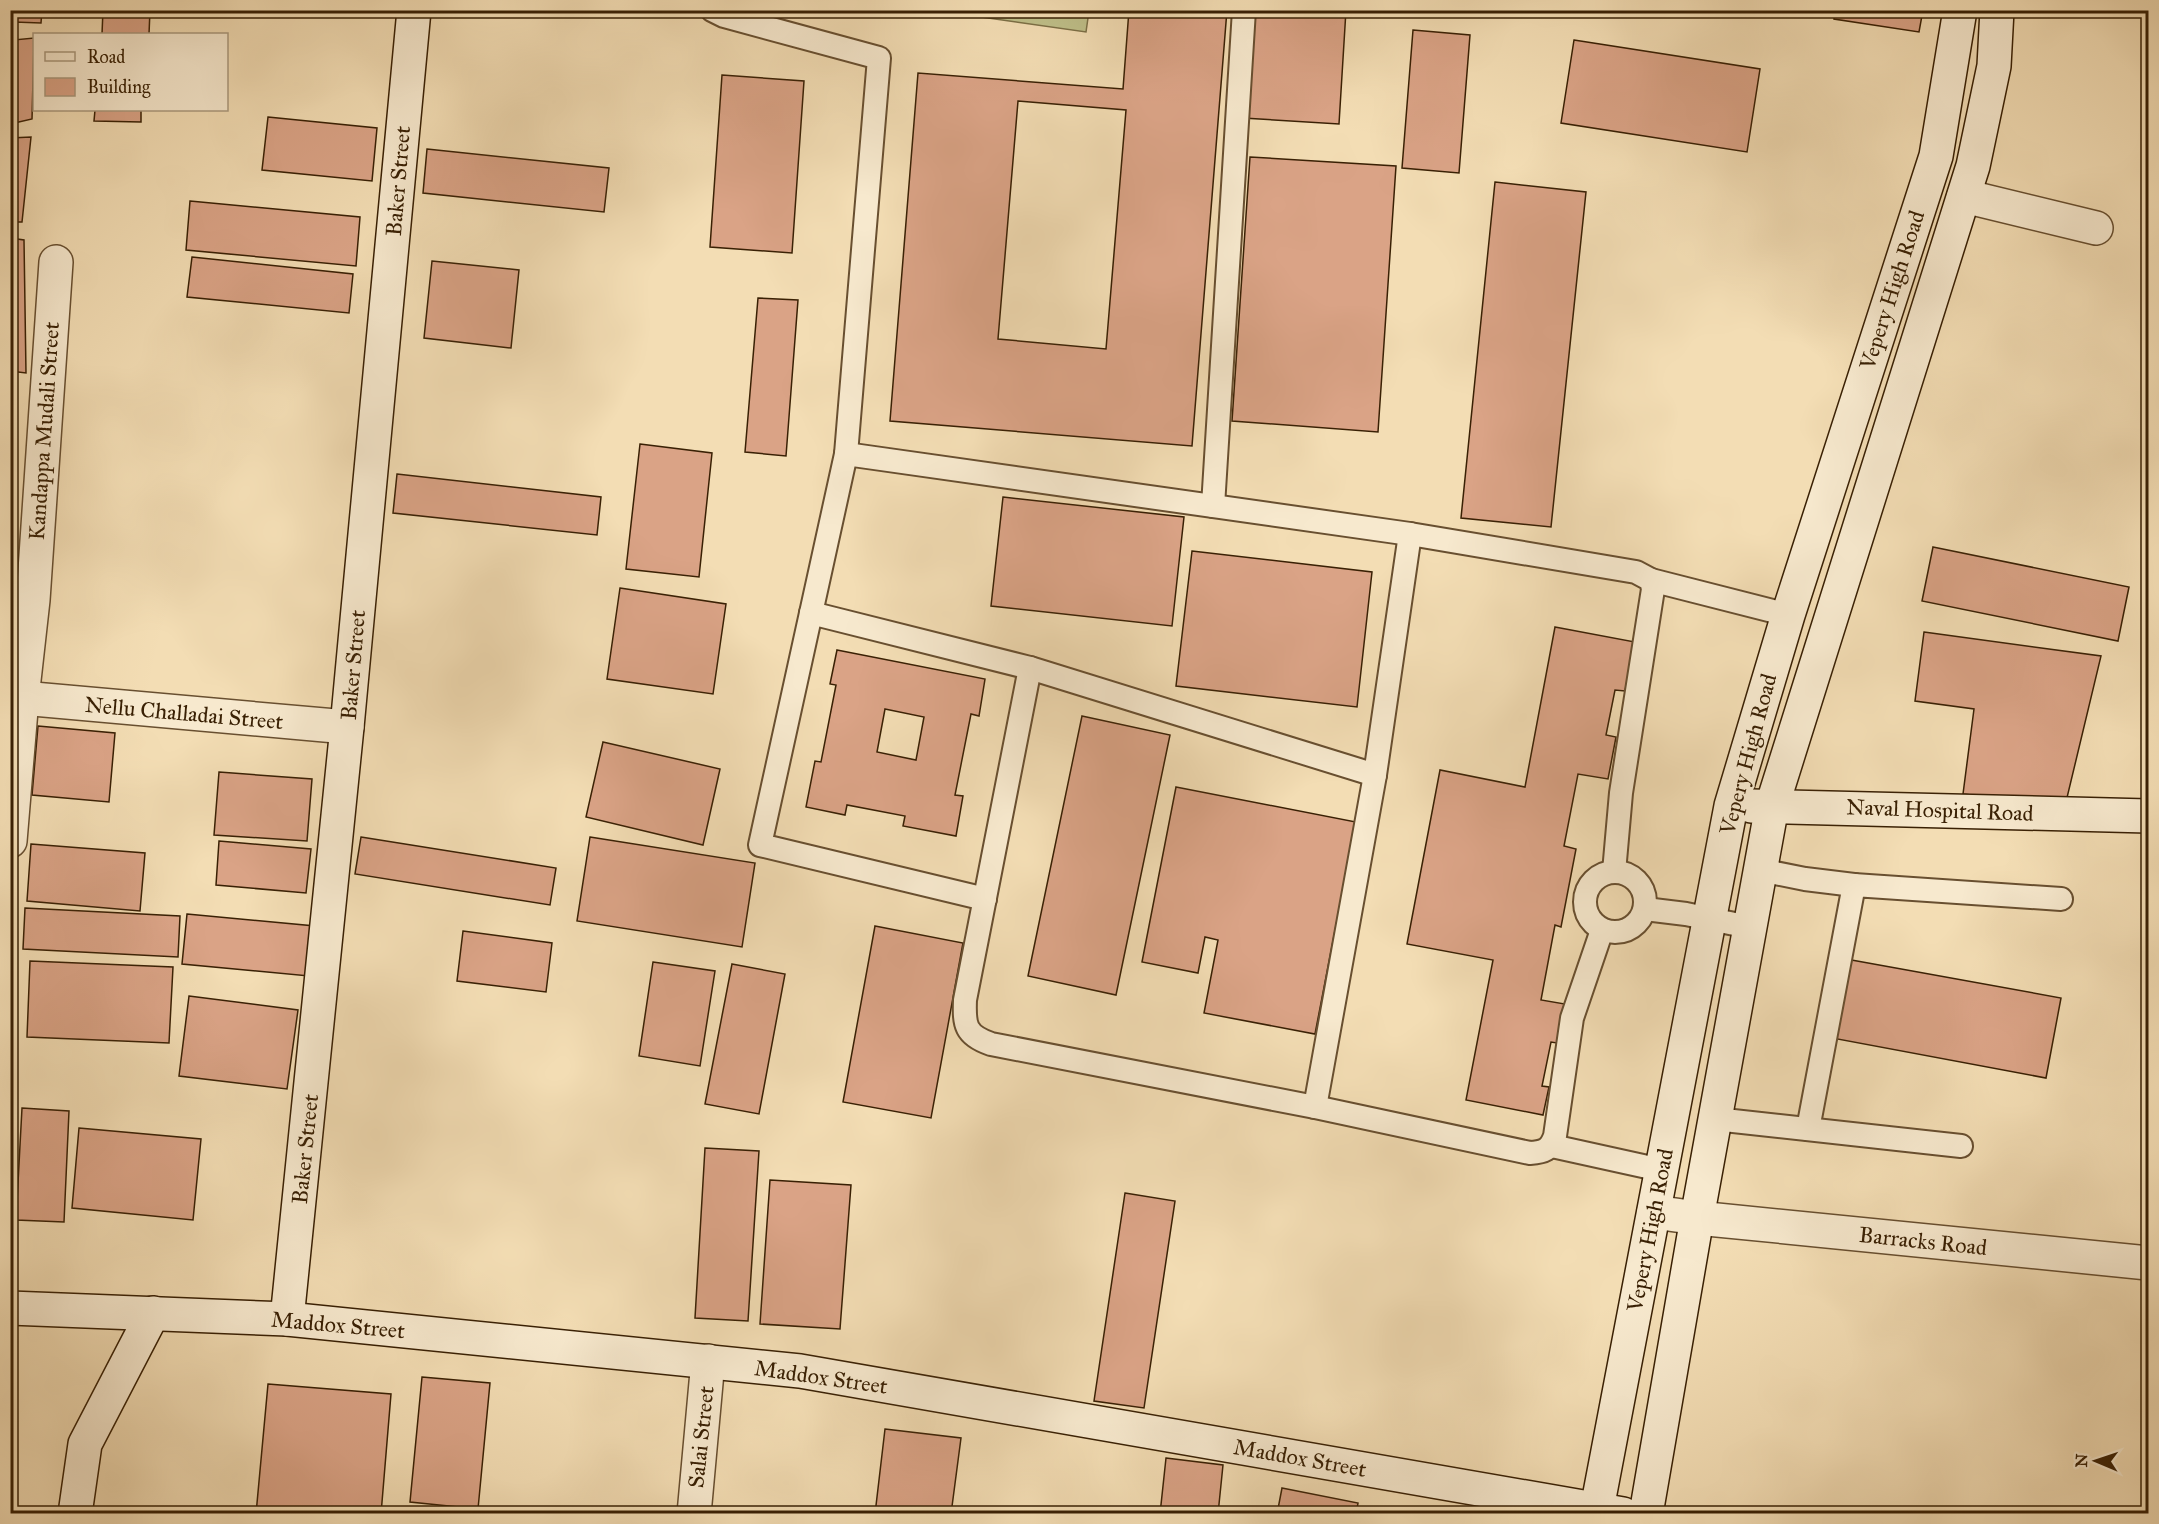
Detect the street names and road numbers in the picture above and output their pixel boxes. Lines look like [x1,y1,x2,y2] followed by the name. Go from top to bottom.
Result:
[380,124,416,237] street label: Baker Street
[1853,207,1930,374] street label: Vepery High Road
[23,321,65,541] street label: Kandappa Mudali Street
[335,608,371,721] street label: Baker Street
[1713,671,1782,838] street label: Vepery High Road
[84,691,285,735] street label: Nellu Challadai Street
[1846,793,2034,827] street label: Naval Hospital Road
[286,1092,324,1205] street label: Baker Street
[1621,1146,1679,1315] street label: Vepery High Road
[1858,1221,1988,1261] street label: Barracks Road
[270,1306,406,1344] street label: Maddox Street
[753,1354,890,1400] street label: Maddox Street
[682,1384,720,1489] street label: Salai Street
[1232,1433,1369,1483] street label: Maddox Street

